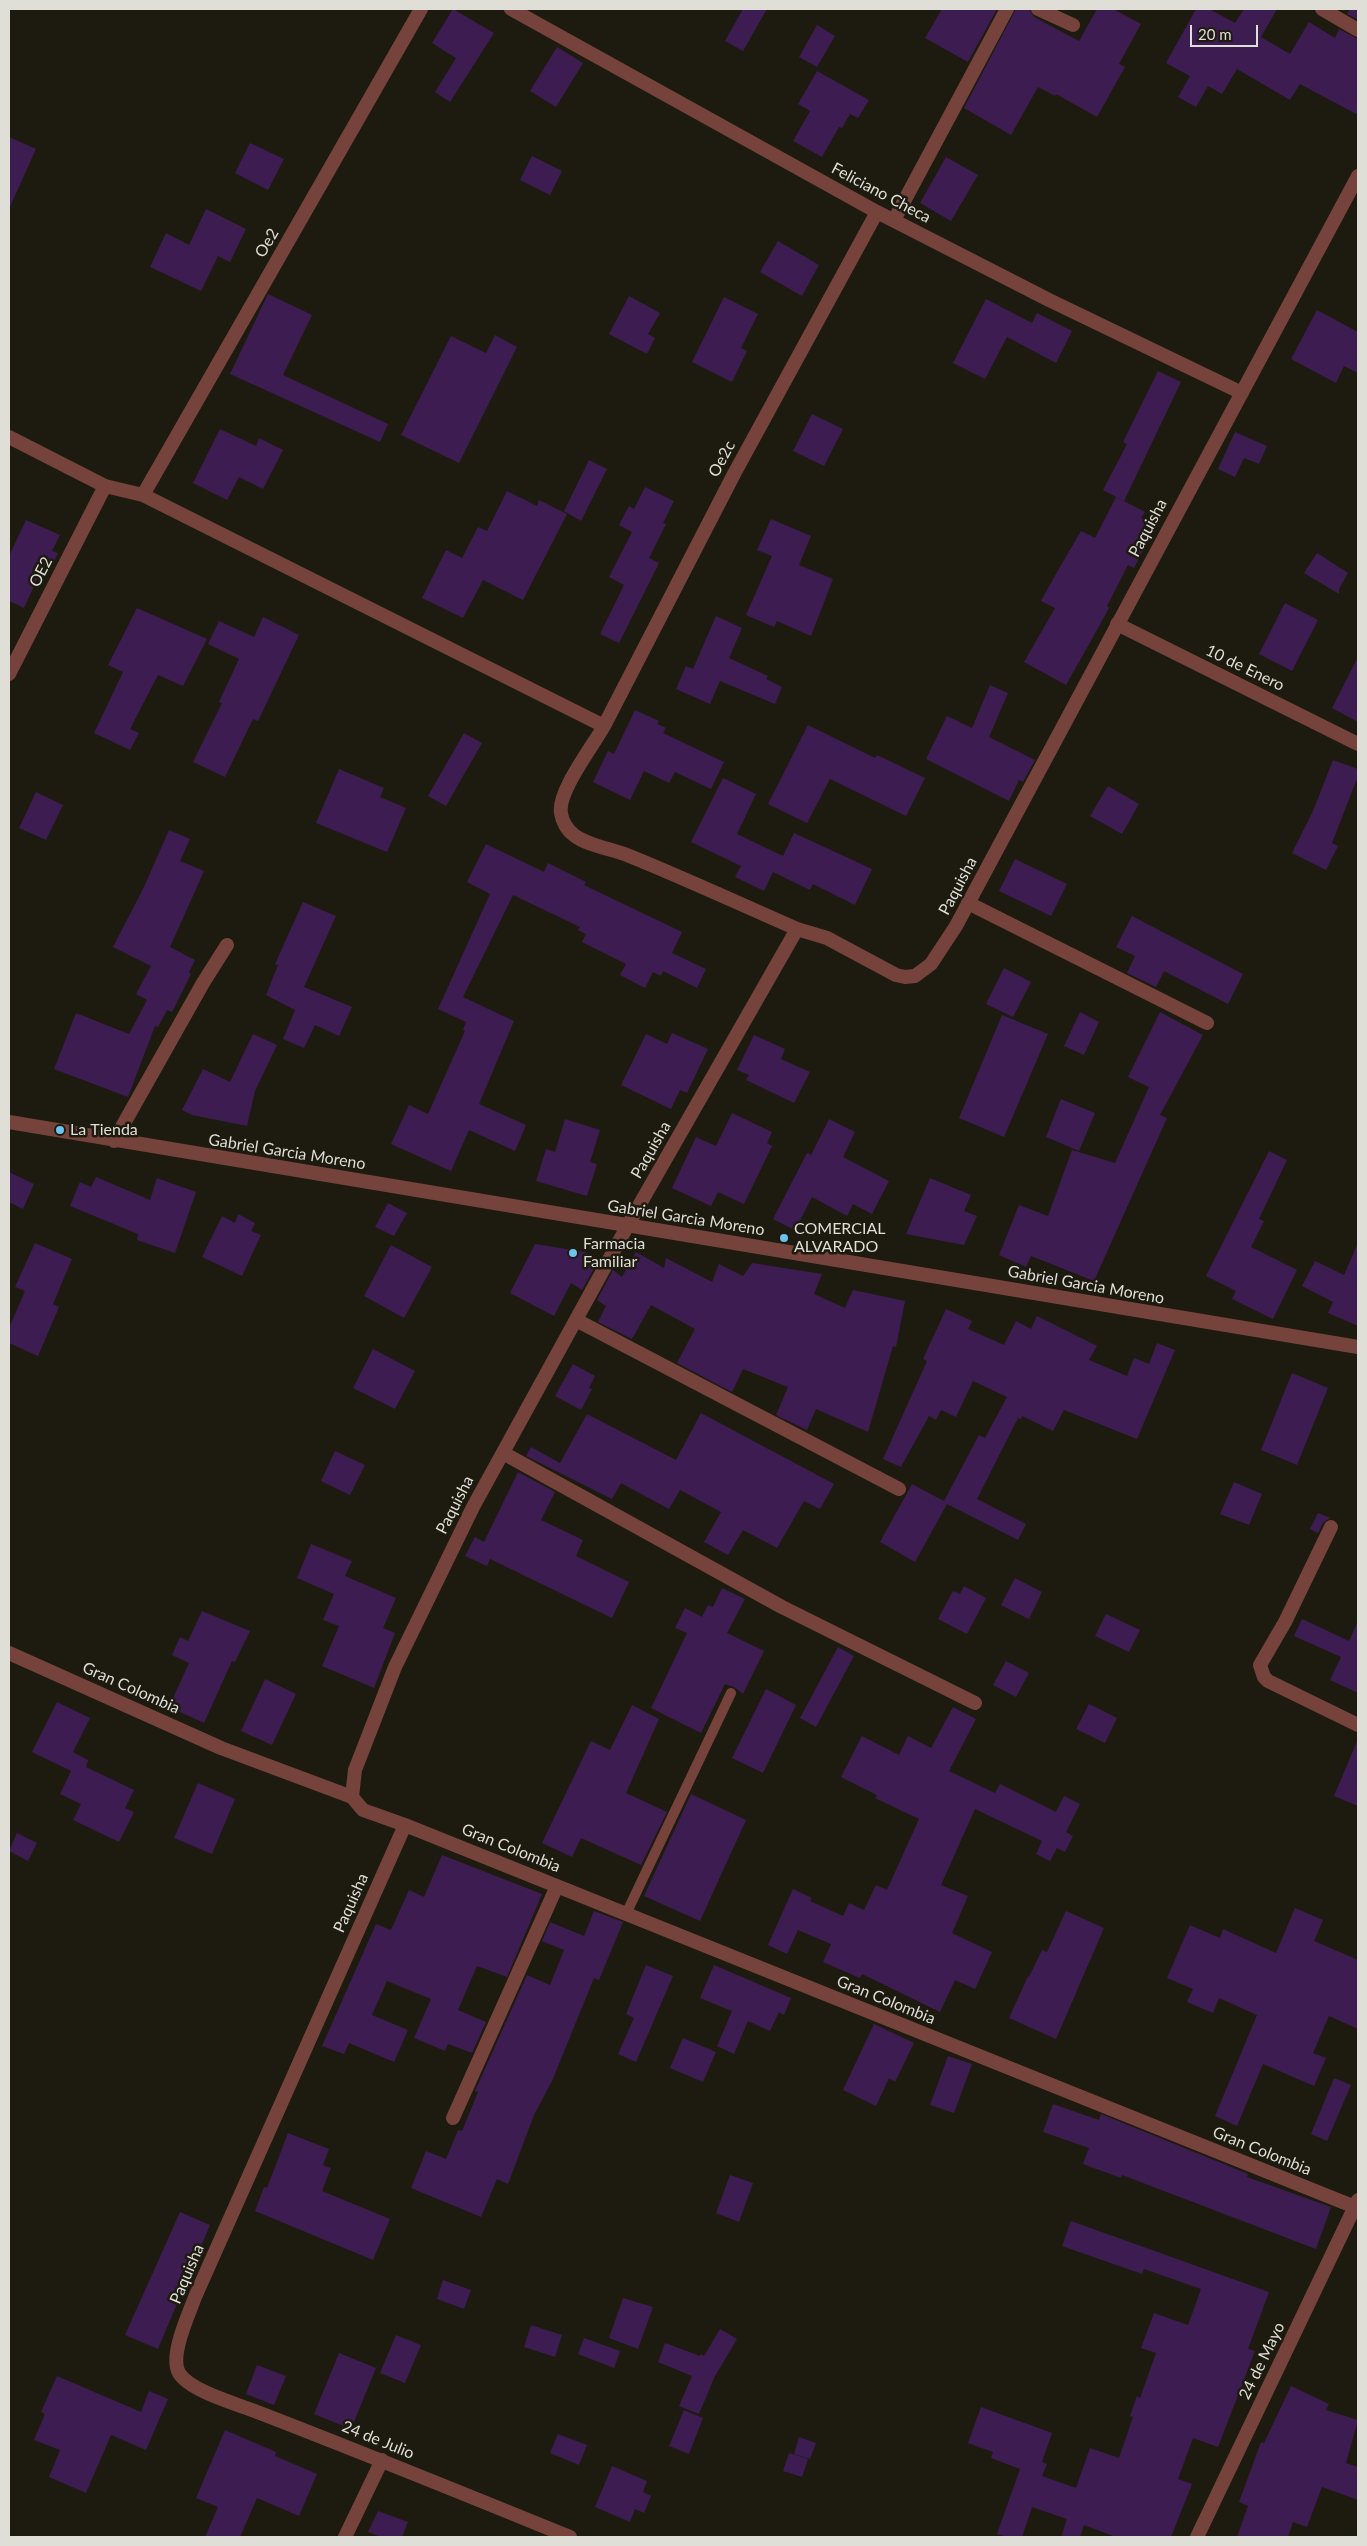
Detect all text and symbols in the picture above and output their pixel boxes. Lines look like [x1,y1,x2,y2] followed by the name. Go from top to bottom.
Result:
[1192,15,1260,47] scale bar
[1198,25,1232,43] text: 20 m
[828,159,934,227] street label: Feliciano Checa
[251,225,283,261] street label: Oe2
[705,438,739,480] street label: Oe2c
[1125,496,1171,560] street label: Paquisha
[25,554,57,590] street label: OE2
[1203,641,1287,695] street label: 10 de Enero
[935,854,981,918] street label: Paquisha
[627,1118,675,1182] street label: Paquisha
[70,1120,138,1140] place label: La Tienda
[54,1124,66,1136] marker: La Tienda
[207,1130,367,1174] street label: Gabriel Garcia Moreno
[606,1196,766,1240] street label: Gabriel Garcia Moreno
[794,1219,885,1257] place label: COMERCIAL ALVARADO
[778,1232,790,1244] marker: COMERCIAL ALVARADO
[583,1234,645,1272] place label: Farmacia Familiar
[567,1247,579,1259] marker: Farmacia Familiar
[1006,1262,1166,1308] street label: Gabriel Garcia Moreno
[432,1473,478,1537] street label: Paquisha
[79,1658,183,1718] street label: Gran Colombia
[459,1820,563,1876] street label: Gran Colombia
[329,1870,373,1936] street label: Paquisha
[834,1972,938,2028] street label: Gran Colombia
[1210,2123,1314,2179] street label: Gran Colombia
[166,2241,208,2307] street label: Paquisha
[1235,2319,1289,2403] street label: 24 de Mayo
[339,2417,417,2463] street label: 24 de Julio

